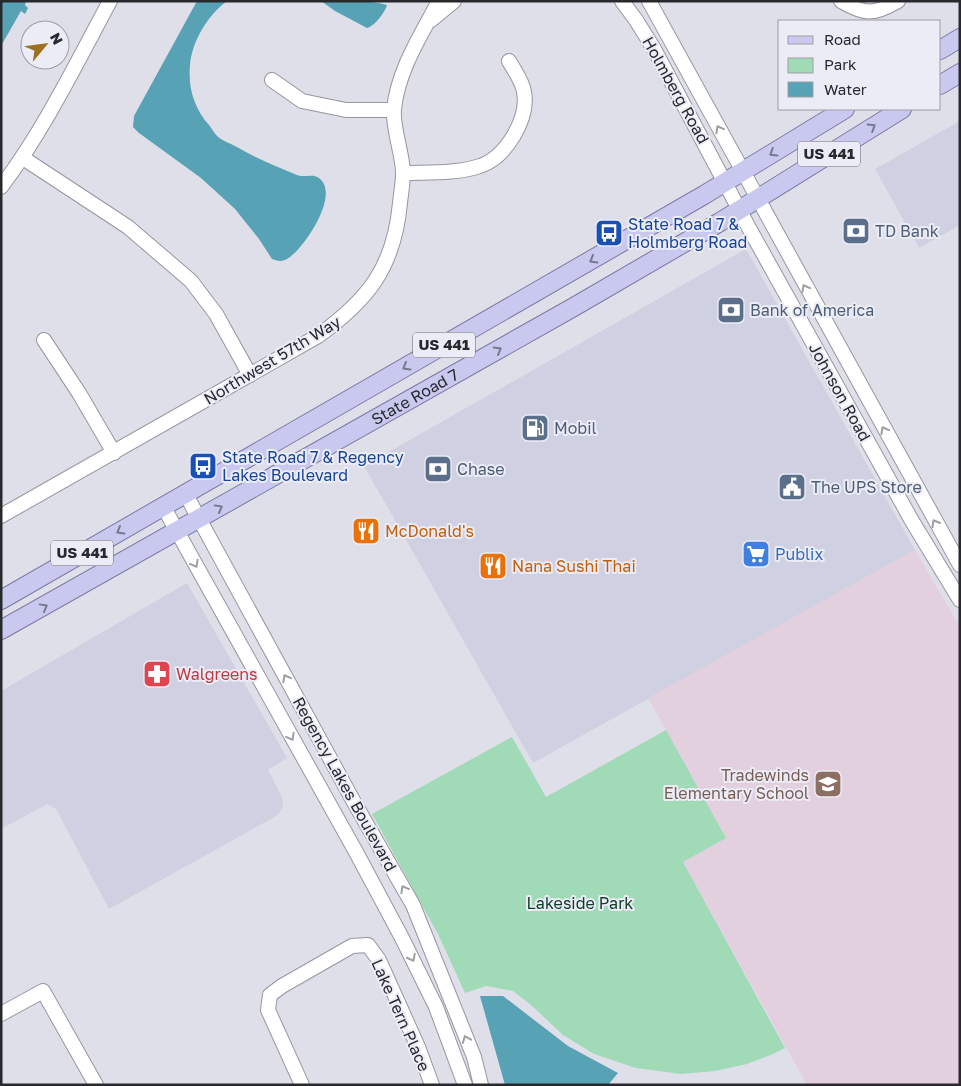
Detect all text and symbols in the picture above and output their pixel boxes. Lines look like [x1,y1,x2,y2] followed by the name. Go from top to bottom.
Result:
[20,20,70,70] north arrow
[778,20,941,110] legend
[47,30,67,47] text: N
[824,30,861,48] text: Road
[638,33,714,147] street label: Holmberg Road
[824,55,857,73] text: Park
[824,80,867,98] text: Water
[867,124,876,134] one-way arrow
[715,125,725,134] one-way arrow
[798,142,860,166] road number: US 441
[770,146,779,156] one-way arrow
[628,214,747,252] place label: State Road 7 & Holmberg Road
[841,216,871,246] bank icon: TD Bank
[594,218,624,248] bus stop icon: State Road 7 & Holmberg Road
[875,221,939,241] place label: TD Bank
[589,253,598,263] one-way arrow
[802,284,812,293] one-way arrow
[716,295,746,325] bank icon: Bank of America
[750,300,874,320] place label: Bank of America
[200,311,344,409] street label: Northwest 57th Way
[413,332,475,358] road number: US 441
[805,339,875,445] street label: Johnson Road
[492,347,501,357] one-way arrow
[403,360,412,370] one-way arrow
[368,364,462,429] street label: State Road 7
[520,413,550,443] fuel station icon: Mobil
[554,418,597,438] place label: Mobil
[880,426,890,435] one-way arrow
[222,447,404,485] place label: State Road 7 & Regency Lakes Boulevard
[188,451,218,481] bus stop icon: State Road 7 & Regency Lakes Boulevard
[423,454,453,484] bank icon: Chase
[457,459,505,479] place label: Chase
[777,472,807,502] public building icon: The UPS Store
[811,477,922,497] place label: The UPS Store
[214,504,223,514] one-way arrow
[351,516,381,546] restaurant icon: McDonald's
[932,519,942,528] one-way arrow
[385,521,474,541] place label: McDonald's
[117,524,126,534] one-way arrow
[741,539,771,569] supermarket icon: Publix
[51,540,113,566] road number: US 441
[775,544,823,564] place label: Publix
[478,551,508,581] restaurant icon: Nana Sushi Thai
[512,556,636,576] place label: Nana Sushi Thai
[189,559,199,568] one-way arrow
[38,603,47,613] one-way arrow
[142,659,172,689] pharmacy icon: Walgreens
[176,664,258,684] place label: Walgreens
[282,674,292,683] one-way arrow
[289,693,401,875] street label: Regency Lakes Boulevard
[285,732,295,741] one-way arrow
[664,765,809,803] place label: Tradewinds Elementary School
[813,769,843,799] school or university icon: Tradewinds Elementary School
[400,885,410,894] one-way arrow
[527,893,633,913] park label: Lakeside Park
[406,953,416,962] one-way arrow
[367,956,435,1074] street label: Lake Tern Place
[462,1035,472,1043] one-way arrow

